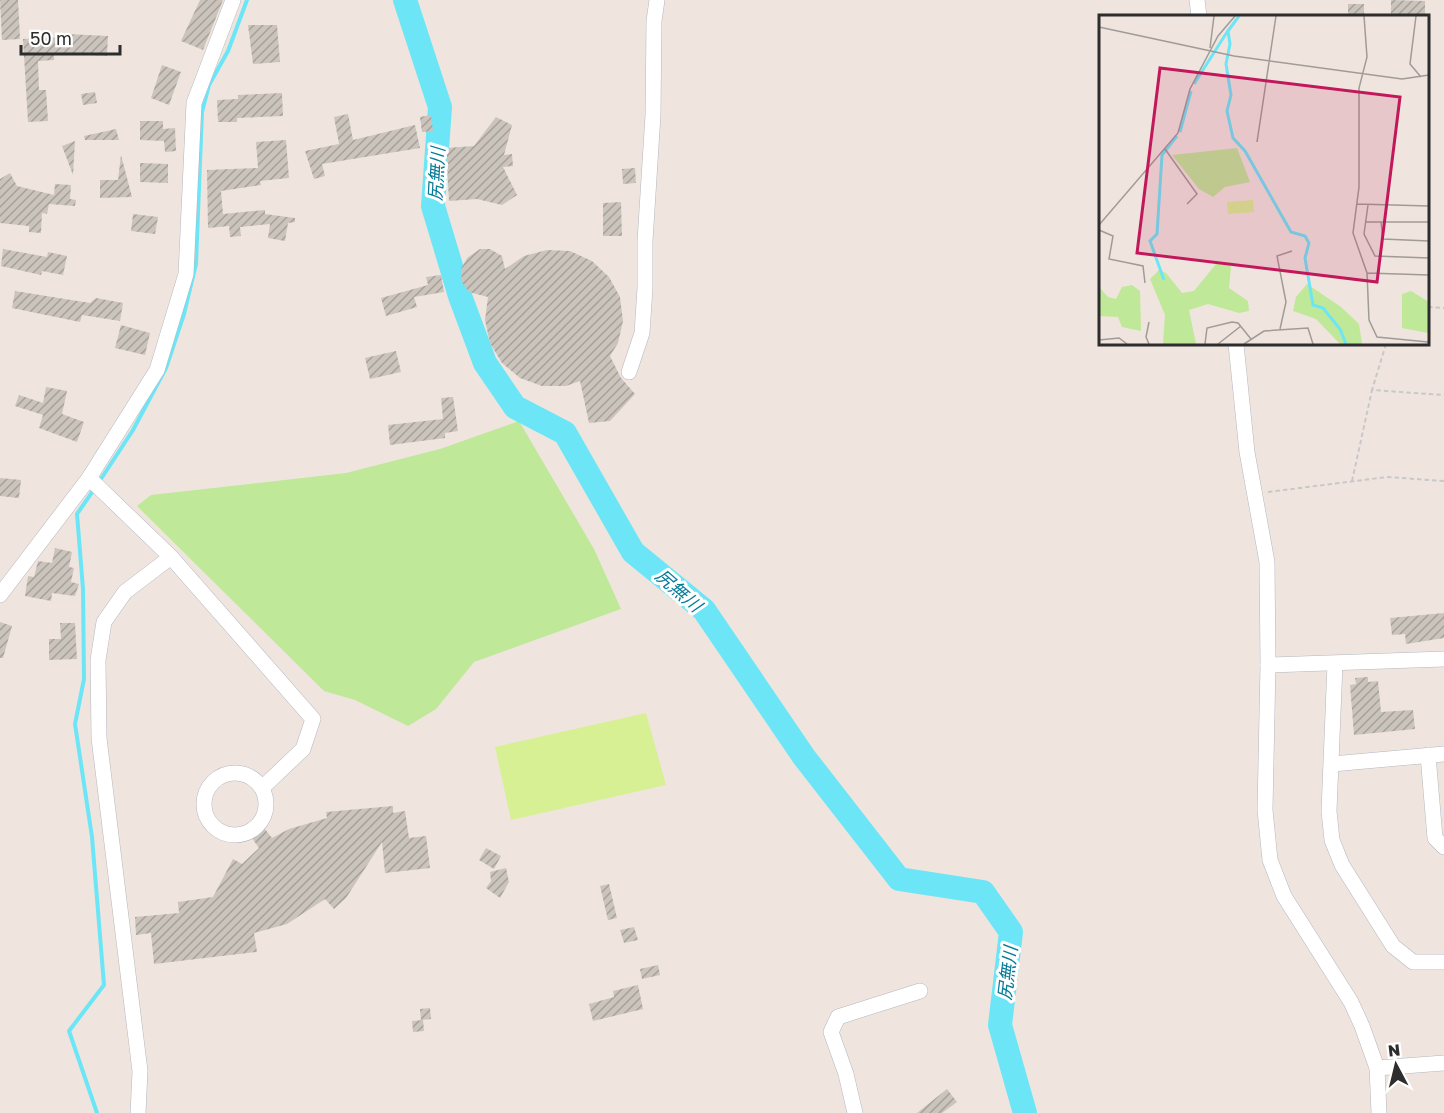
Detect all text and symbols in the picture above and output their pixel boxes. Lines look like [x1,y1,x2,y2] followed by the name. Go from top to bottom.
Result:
[1099,15,1429,345] inset map
[21,18,120,56] scale bar
[30,27,72,49] text: 50 m
[424,144,449,202] water label: 尻無川
[651,564,708,617] water label: 尻無川
[993,943,1021,1001] water label: 尻無川
[1366,1035,1426,1095] north arrow
[1387,1039,1401,1061] text: N

